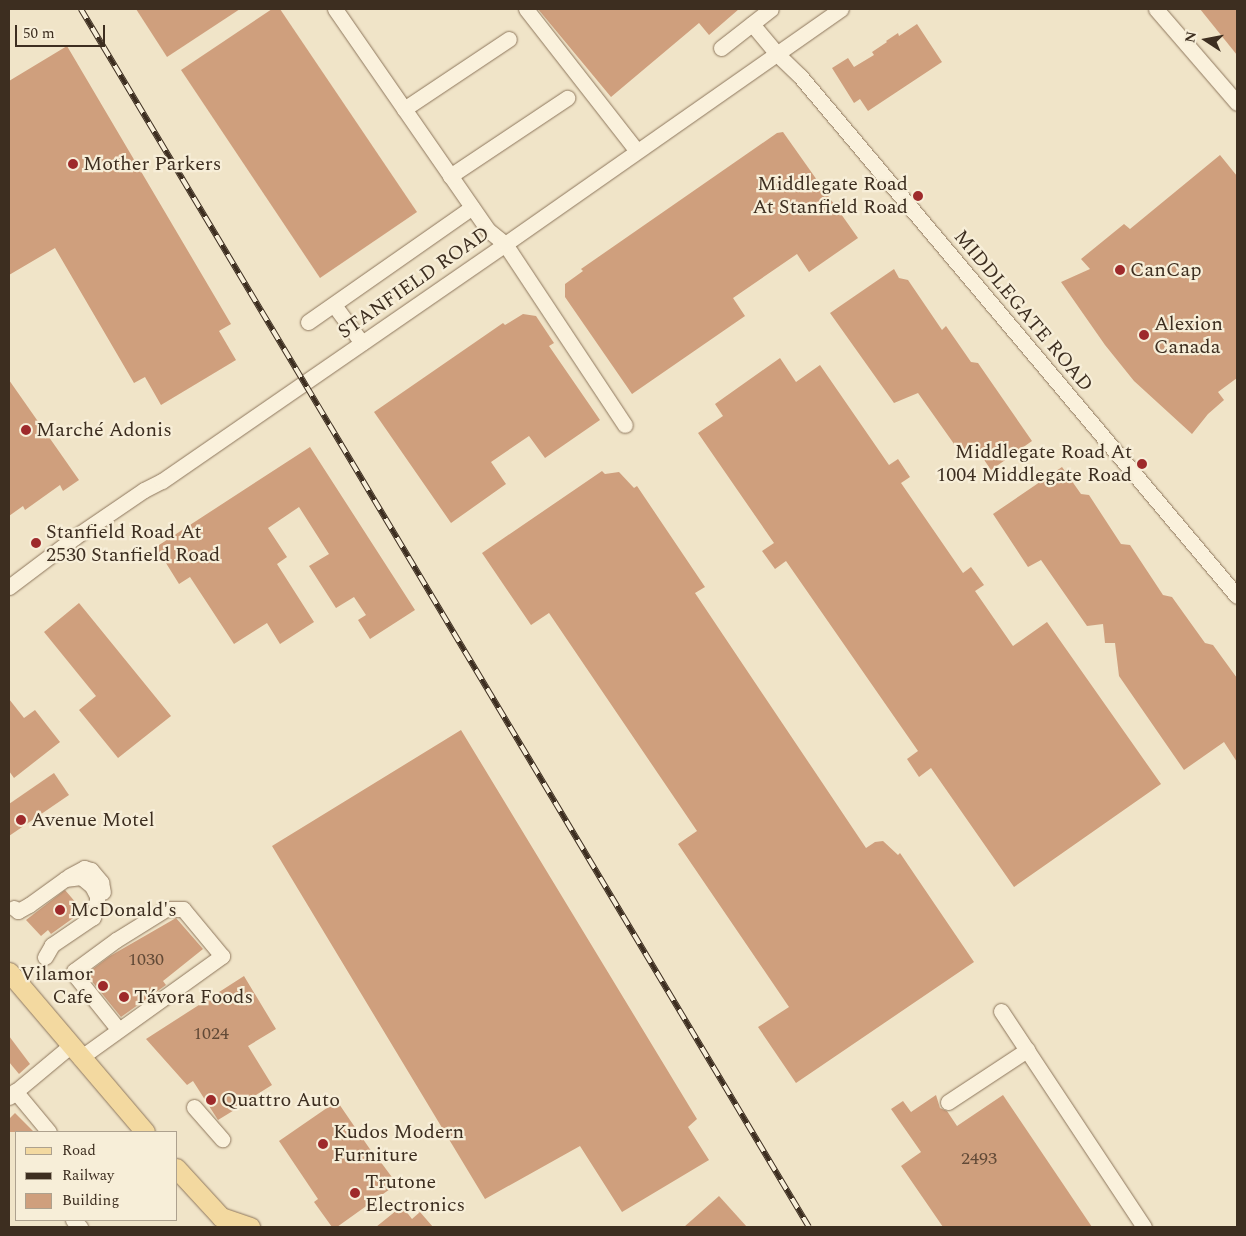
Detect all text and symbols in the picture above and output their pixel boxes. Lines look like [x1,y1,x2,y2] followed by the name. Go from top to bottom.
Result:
[18,15,108,47] scale bar
[1181,15,1231,65] north arrow
[23,22,55,45] text: 50 m
[1179,29,1202,45] text: N
[83,152,221,176] place label: Mother Parkers
[67,158,79,170] marker: Mother Parkers
[752,173,908,220] place label: Middlegate Road At Stanfield Road
[912,190,924,202] marker: Middlegate Road At Stanfield Road
[334,222,494,344] street label: STANFIELD ROAD
[948,225,1098,397] street label: MIDDLEGATE ROAD
[1130,258,1202,282] place label: CanCap
[1114,264,1126,276] marker: CanCap
[1154,312,1223,359] place label: Alexion Canada
[1138,329,1150,341] marker: Alexion Canada
[36,418,172,442] place label: Marché Adonis
[20,424,32,436] marker: Marché Adonis
[936,440,1132,487] place label: Middlegate Road At 1004 Middlegate Road
[1136,458,1148,470] marker: Middlegate Road At 1004 Middlegate Road
[46,520,220,567] place label: Stanfield Road At 2530 Stanfield Road
[30,537,42,549] marker: Stanfield Road At 2530 Stanfield Road
[31,808,155,832] place label: Avenue Motel
[15,814,27,826] marker: Avenue Motel
[70,898,177,922] place label: McDonald's
[54,904,66,916] marker: McDonald's
[128,949,164,971] house number: 1030
[20,962,93,1009] place label: Vilamor Cafe
[97,980,109,992] marker: Vilamor Cafe
[134,985,253,1009] place label: Távora Foods
[118,991,130,1003] marker: Távora Foods
[193,1023,229,1045] house number: 1024
[221,1088,340,1112] place label: Quattro Auto
[205,1094,217,1106] marker: Quattro Auto
[333,1120,464,1167] place label: Kudos Modern Furniture
[15,1131,178,1221] legend
[317,1138,329,1150] marker: Kudos Modern Furniture
[62,1139,96,1162] text: Road
[961,1148,997,1170] house number: 2493
[62,1164,114,1187] text: Railway
[365,1170,465,1217] place label: Trutone Electronics
[349,1187,361,1199] marker: Trutone Electronics
[62,1189,119,1212] text: Building

